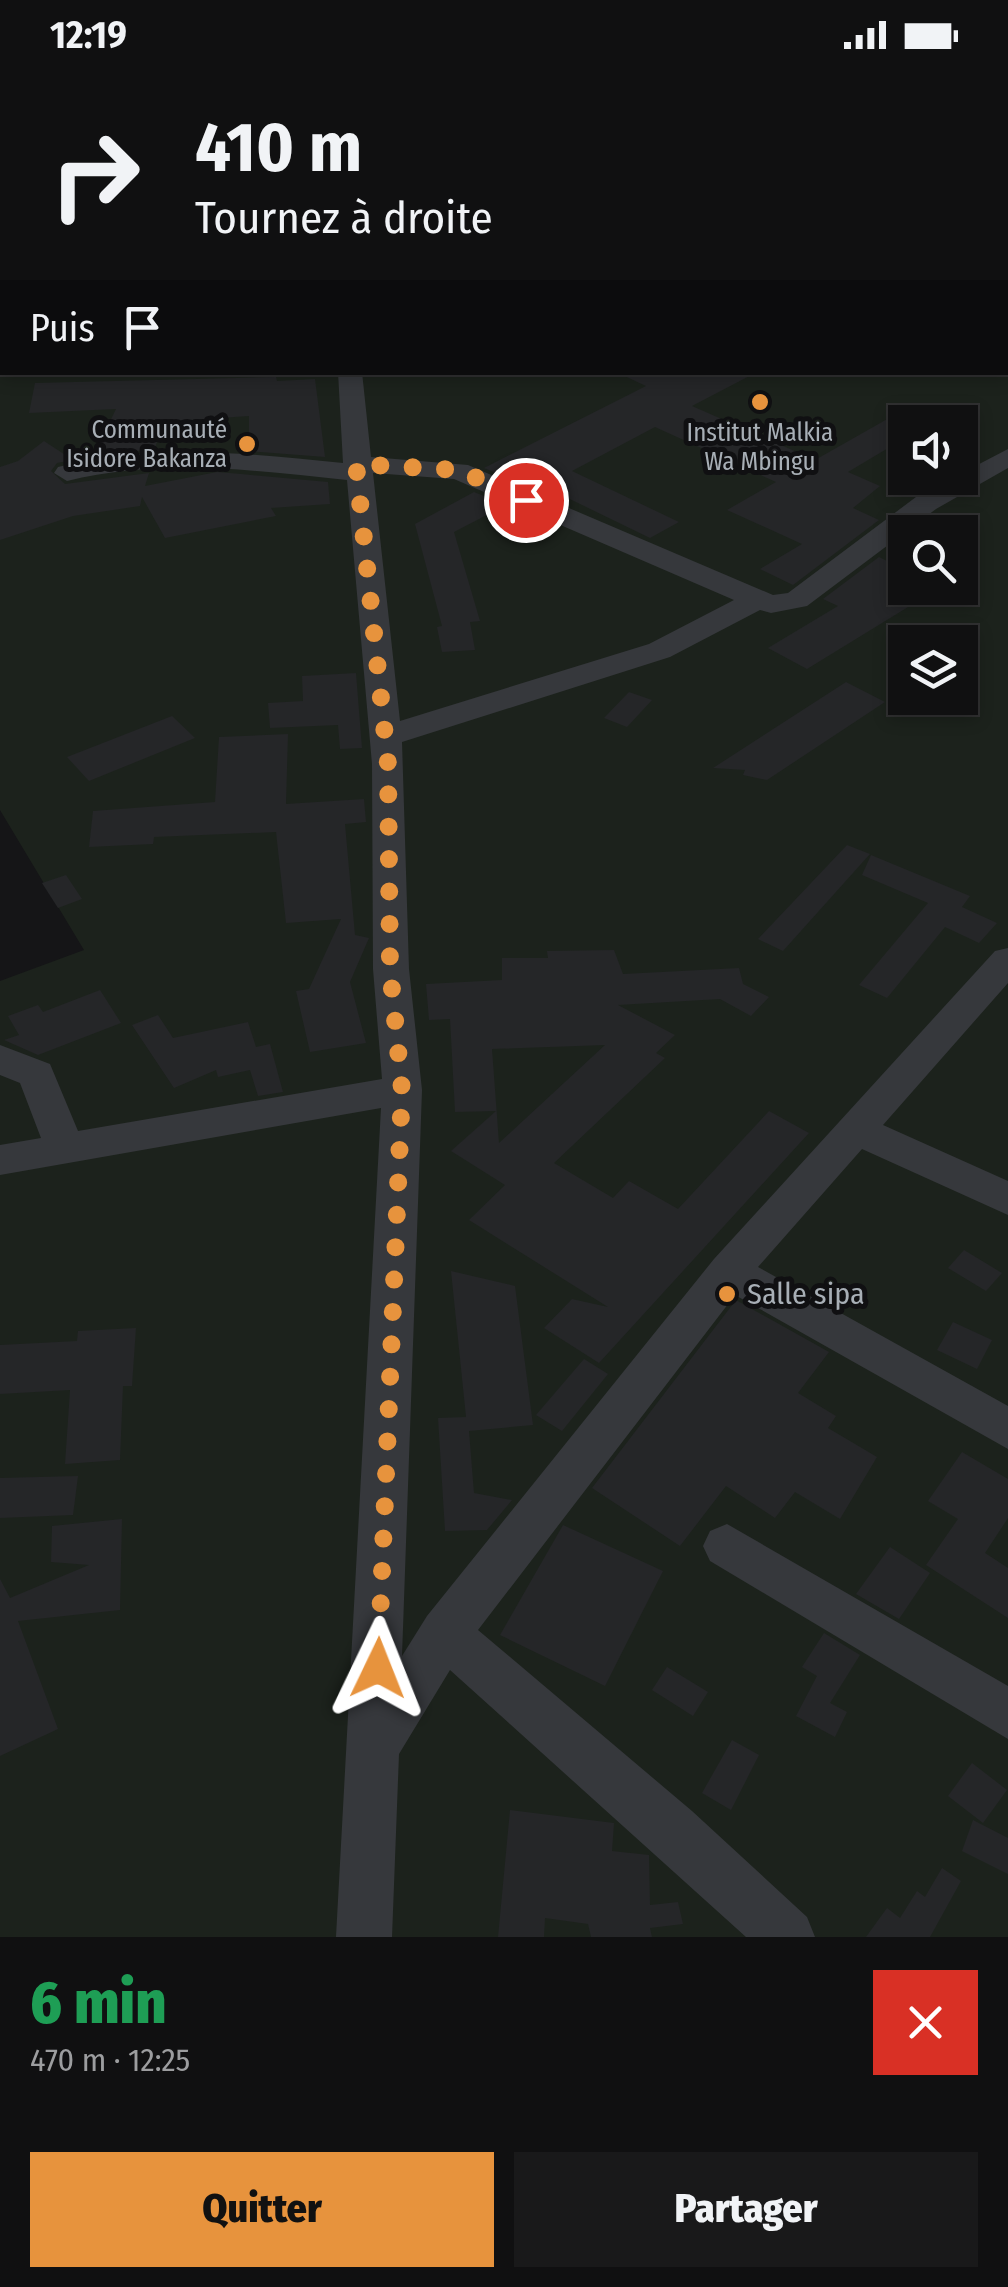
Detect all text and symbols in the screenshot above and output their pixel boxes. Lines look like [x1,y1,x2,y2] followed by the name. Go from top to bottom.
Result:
[50,12,127,58] text: 12:19
[195,106,362,190] text: 410 m
[30,110,160,240] icon: right
[195,191,493,245] text: Tournez à droite
[115,300,170,355] icon: arrive
[30,305,95,351] text: Puis
[749,391,771,413] marker: Institut Malkia Wa Mbingu
[888,405,978,715] map controls
[888,405,978,495] button: sound
[66,415,227,474] place label: Communauté Isidore Bakanza
[687,418,833,477] place label: Institut Malkia Wa Mbingu
[236,433,258,455] marker: Communauté Isidore Bakanza
[484,458,569,543] pin
[499,473,554,528] icon: arrive
[888,515,978,605] button: search
[888,625,978,715] button: layers
[747,1276,865,1312] place label: Salle sipa
[716,1283,738,1305] marker: Salle sipa
[326,1616,430,1720] position arrow
[30,1967,167,2039] text: 6 min
[873,1970,978,2075] button: close
[30,2041,190,2079] text: 470 m · 12:25
[30,2152,494,2267] button: Quitter
[514,2152,978,2267] button: Partager

